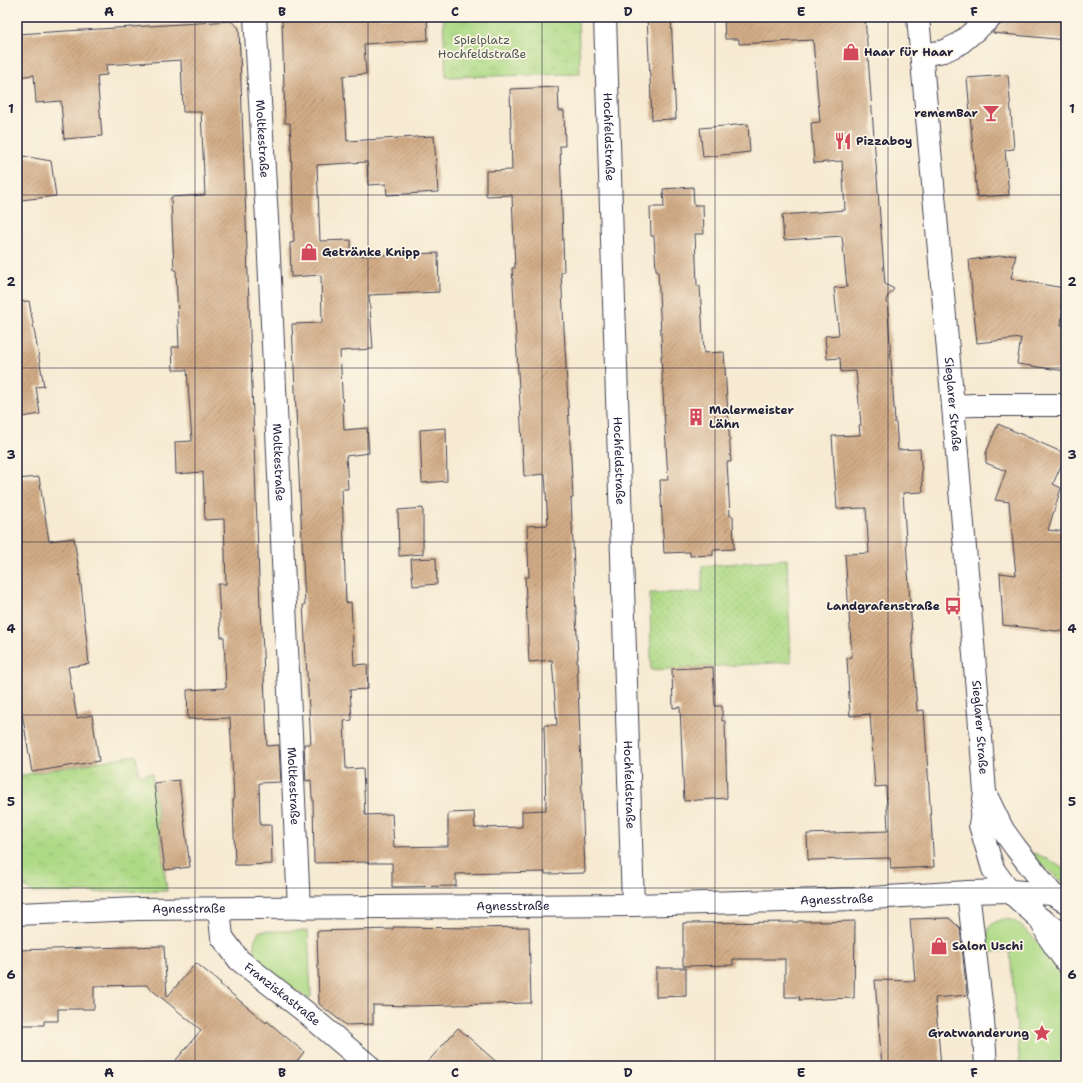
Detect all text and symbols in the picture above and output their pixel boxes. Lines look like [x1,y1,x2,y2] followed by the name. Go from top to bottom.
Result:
[104,3,114,20] text: A
[278,3,286,20] text: B
[451,3,459,20] text: C
[623,3,633,20] text: D
[797,3,806,20] text: E
[970,3,978,20] text: F
[438,32,526,62] park label: Spielplatz Hochfeldstraße
[841,42,861,62] shop icon: Haar für Haar
[864,44,954,60] place label: Haar für Haar
[599,92,618,182] street label: Hochfeldstraße
[252,99,273,178] street label: Moltkestraße
[8,100,14,117] text: 1
[1069,100,1075,117] text: 1
[981,103,1001,123] bar icon: rememBar
[914,105,979,121] place label: rememBar
[833,131,853,151] restaurant icon: Pizzaboy
[856,133,912,149] place label: Pizzaboy
[299,242,319,262] shop icon: Getränke Knipp
[322,244,420,260] place label: Getränke Knipp
[6,273,16,290] text: 2
[1067,273,1077,290] text: 2
[941,357,965,453] street label: Sieglarer Straße
[709,402,795,432] place label: Malermeister Lähn
[686,407,706,427] building icon: Malermeister Lähn
[610,416,628,505] street label: Hochfeldstraße
[269,423,288,502] street label: Moltkestraße
[6,446,16,463] text: 3
[1067,446,1077,463] text: 3
[943,596,963,616] bus stop icon: Landgrafenstraße
[827,598,940,614] place label: Landgrafenstraße
[6,620,16,637] text: 4
[1067,620,1077,637] text: 4
[968,679,992,775] street label: Sieglarer Straße
[620,740,639,829] street label: Hochfeldstraße
[284,747,303,826] street label: Moltkestraße
[7,793,15,810] text: 5
[1068,793,1076,810] text: 5
[800,890,874,908] street label: Agnesstraße
[476,898,550,914] street label: Agnesstraße
[152,900,226,917] street label: Agnesstraße
[929,936,949,956] shop icon: Salon Uschi
[952,938,1023,954] place label: Salon Uschi
[241,959,324,1030] street label: Franziskastraße
[6,966,16,983] text: 6
[1067,966,1077,983] text: 6
[1032,1023,1052,1043] place icon: Gratwanderung
[928,1025,1029,1041] place label: Gratwanderung
[104,1064,114,1081] text: A
[278,1064,286,1081] text: B
[451,1064,459,1081] text: C
[623,1064,633,1081] text: D
[797,1064,806,1081] text: E
[970,1064,978,1081] text: F

